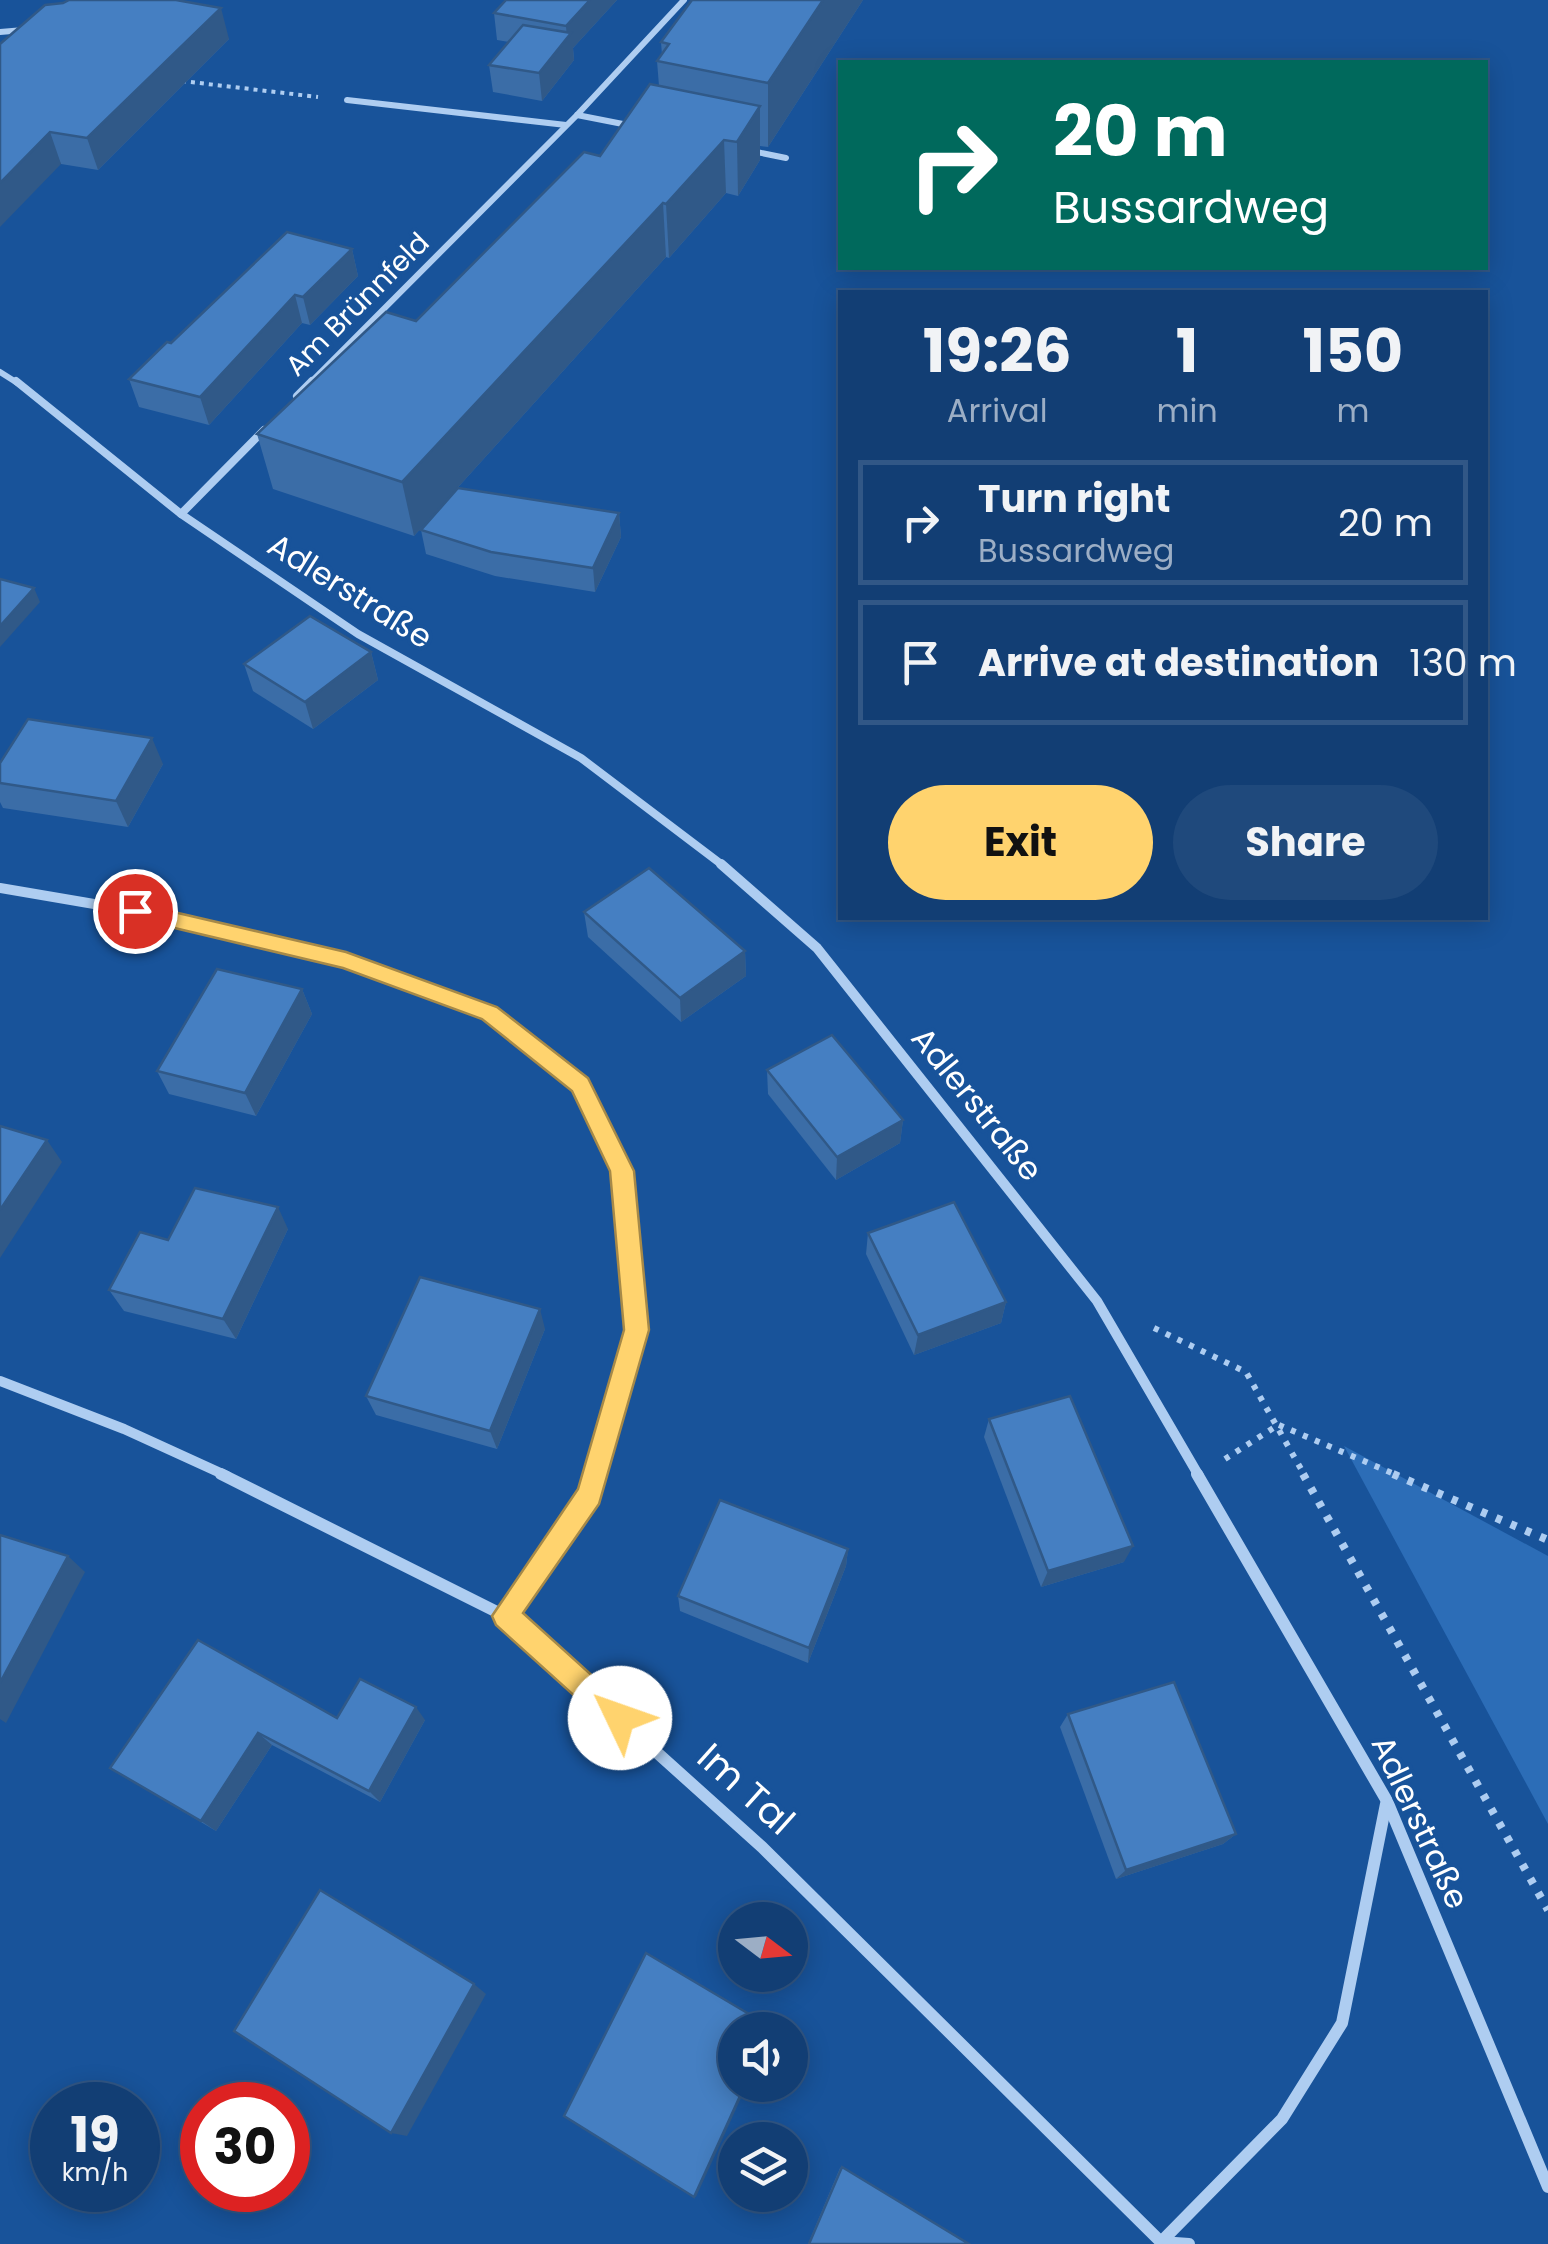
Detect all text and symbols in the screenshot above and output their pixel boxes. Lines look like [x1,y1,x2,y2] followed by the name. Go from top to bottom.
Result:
[1053,82,1228,181] text: 20 m
[888,100,1018,230] icon: right
[1053,176,1329,239] text: Bussardweg
[277,224,438,385] street label: Am Brünnfeld
[923,309,1072,393] text: 19:26
[1176,309,1198,393] text: 1
[1303,309,1403,393] text: 150
[947,388,1048,433] text: Arrival
[1156,388,1218,433] text: min
[1336,388,1369,433] text: m
[978,472,1170,525] text: Turn right
[893,495,948,550] icon: right
[1338,496,1433,549] text: 20 m
[259,522,441,659] street label: Adlerstraße
[978,528,1174,573] text: Bussardweg
[893,635,948,690] icon: arrive
[978,636,1379,689] text: Arrive at destination
[1409,636,1517,689] text: 130 m
[888,785,1153,900] button: Exit
[1173,785,1438,900] button: Share
[93,869,178,954] pin
[108,884,163,939] icon: arrive
[901,1017,1054,1190] street label: Adlerstraße
[568,1666,672,1770] position arrow
[1361,1728,1480,1916] street label: Adlerstraße
[686,1731,807,1847] street label: Im Tal
[718,1902,808,1992] north arrow
[718,1902,808,2212] map controls
[718,2012,808,2102] button: sound
[180,2082,310,2212] speed limit sign: 30
[70,2099,120,2170] text: 19
[718,2122,808,2212] button: layers
[62,2155,128,2190] text: km/h

